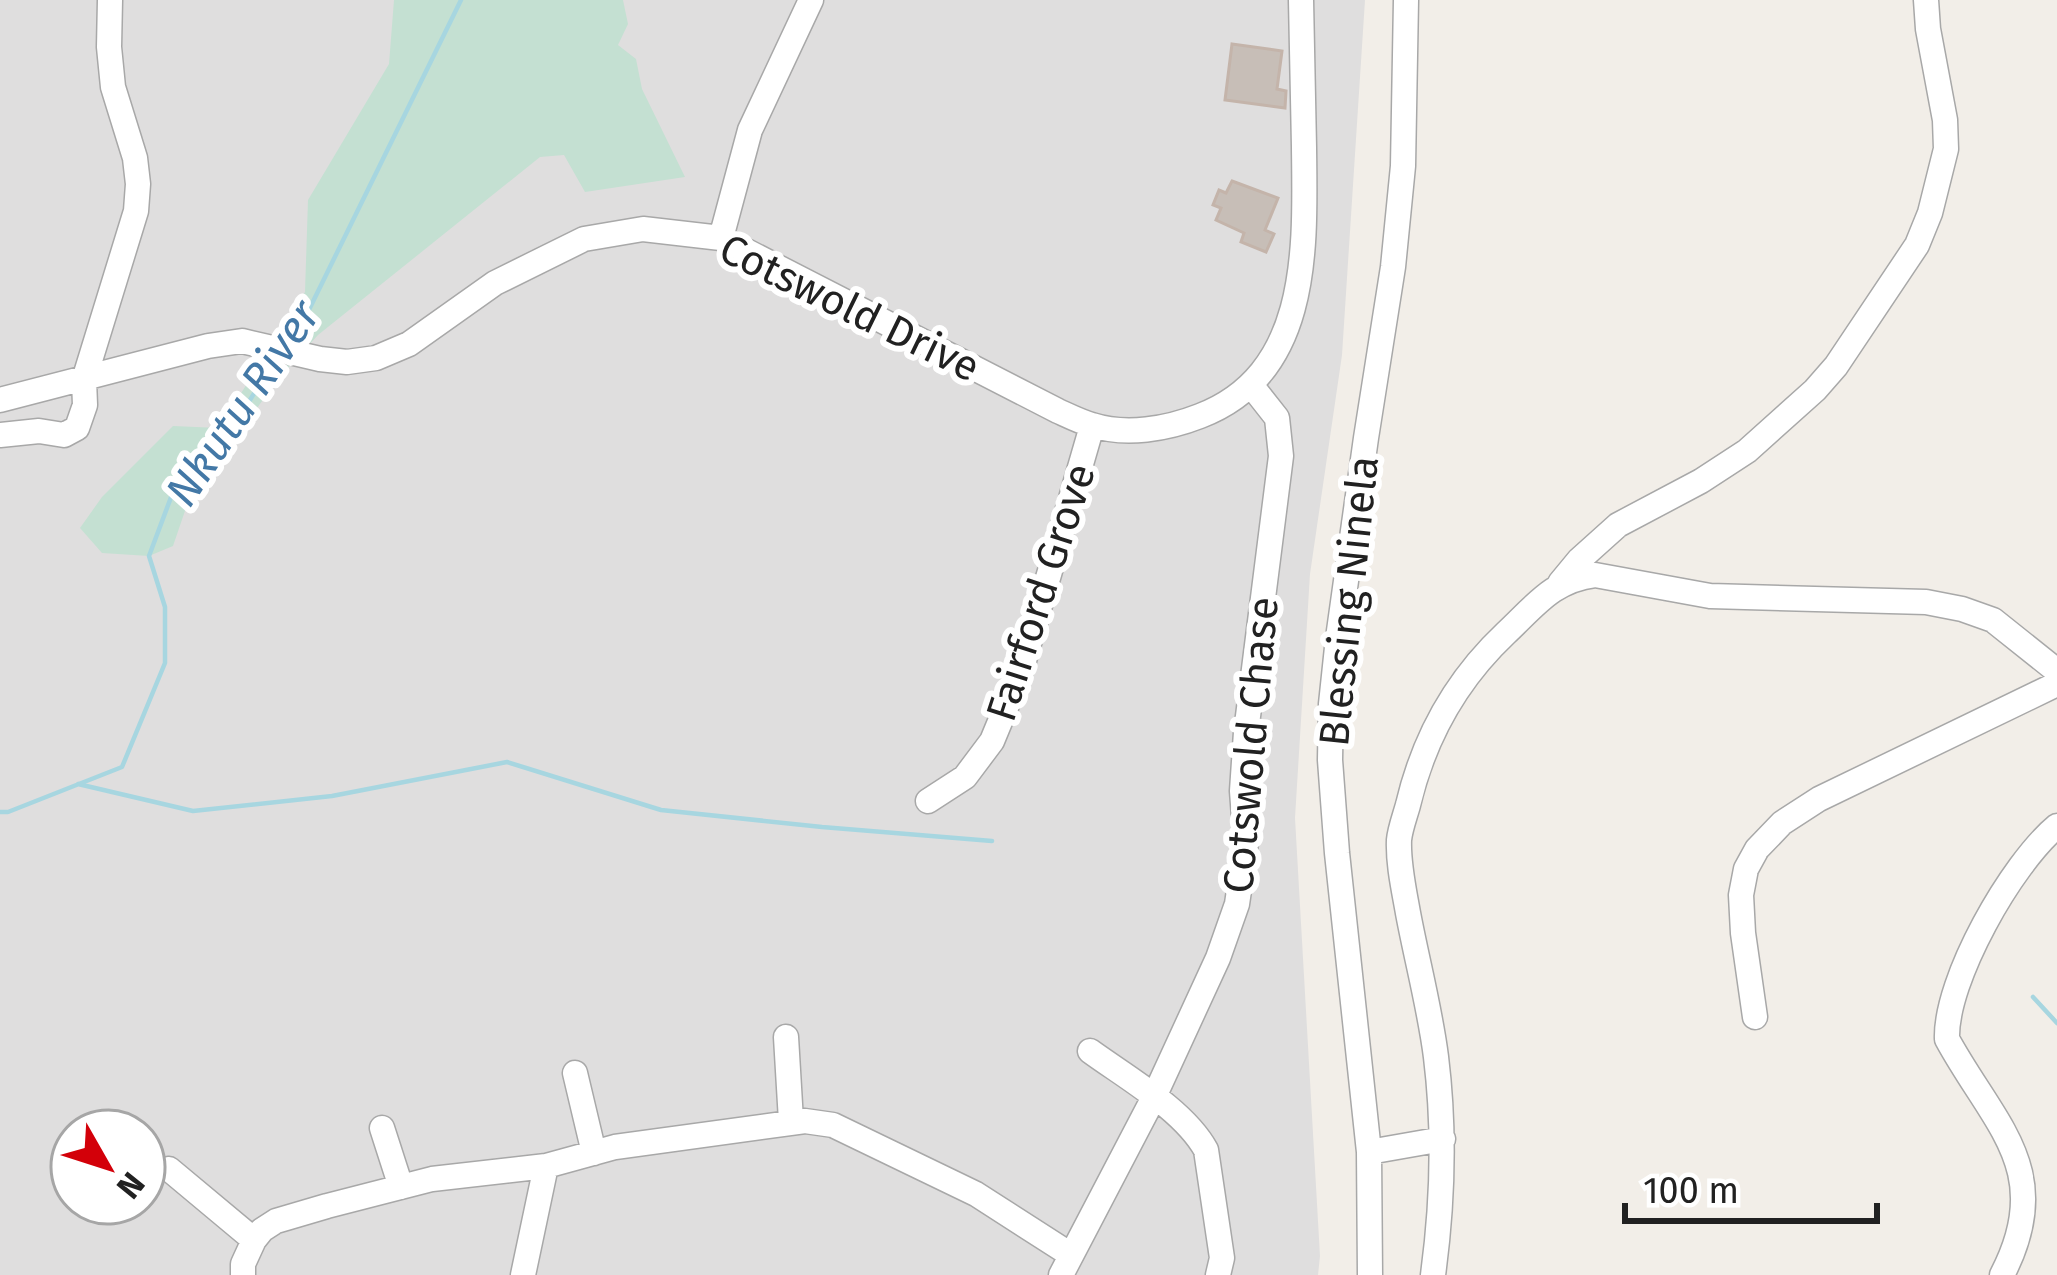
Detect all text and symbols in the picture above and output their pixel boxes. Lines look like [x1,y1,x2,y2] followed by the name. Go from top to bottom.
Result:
[711,223,988,392] street label: Cotswold Drive
[154,289,332,517] water label: Nkutu River
[1309,453,1389,749] street label: Blessing Ninela
[976,457,1106,727] street label: Fairford Grove
[1213,595,1289,895] street label: Cotswold Chase
[48,1107,168,1227] north arrow
[1625,1149,1877,1223] scale bar
[108,1164,153,1206] text: N
[1643,1169,1739,1213] text: 100 m

